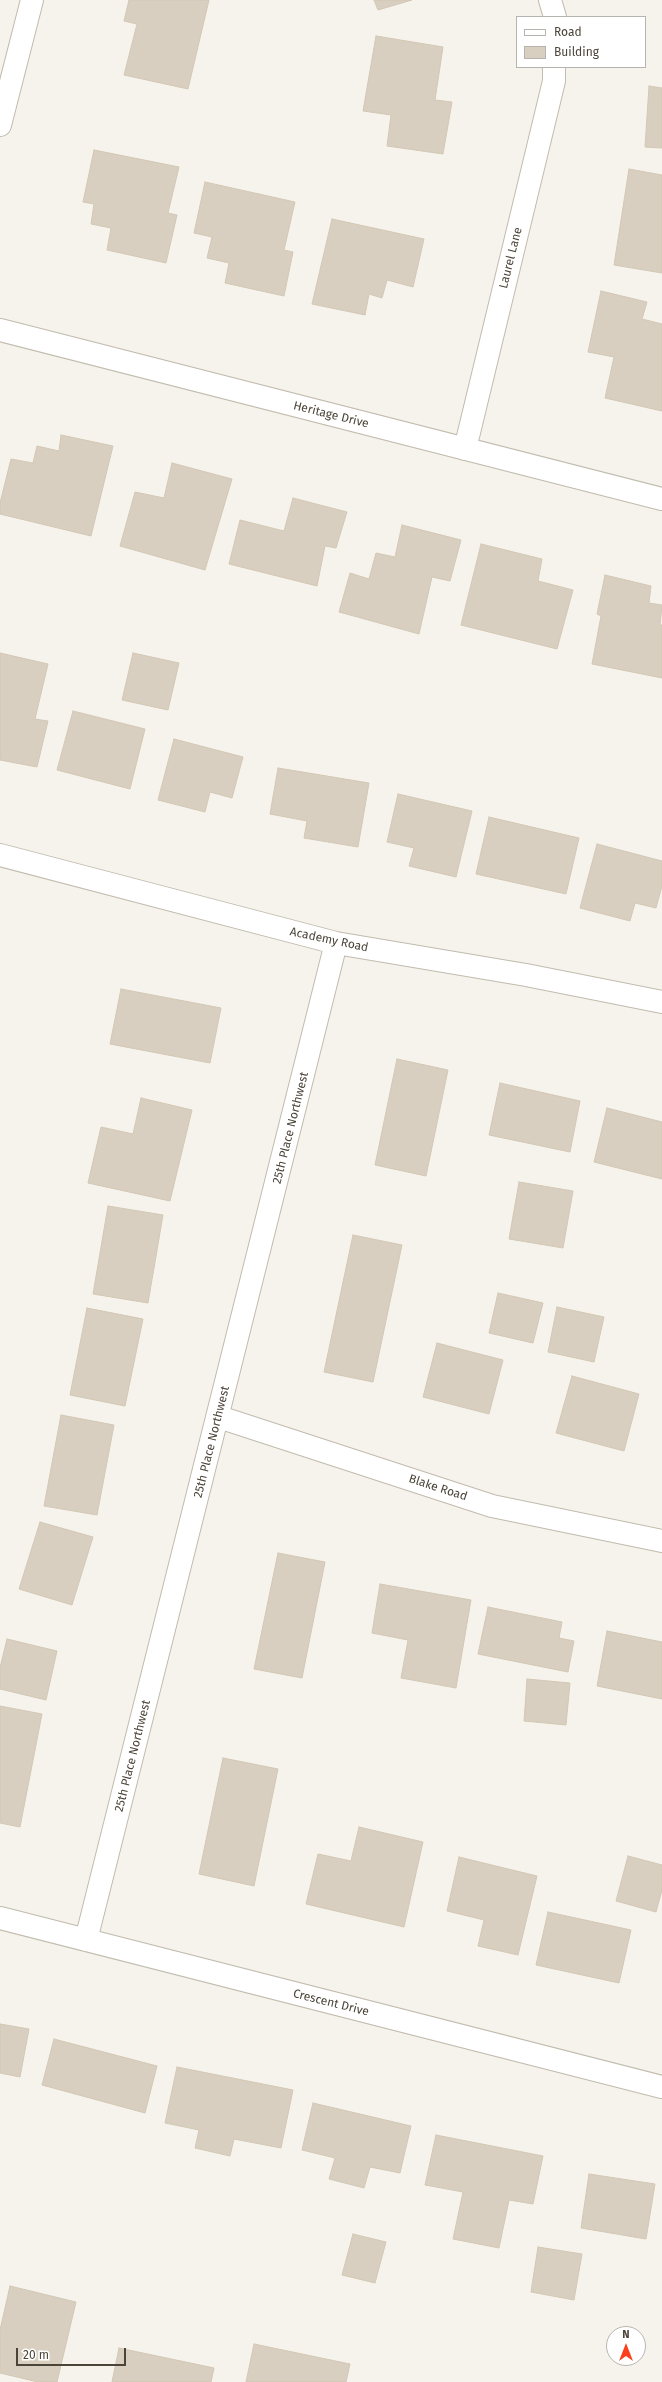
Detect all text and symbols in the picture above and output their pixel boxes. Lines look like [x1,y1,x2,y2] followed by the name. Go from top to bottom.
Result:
[516,16,646,68] legend
[554,25,582,39] text: Road
[554,45,599,59] text: Building
[496,226,526,290] street label: Laurel Lane
[292,399,370,431] street label: Heritage Drive
[289,925,369,955] street label: Academy Road
[270,1071,312,1185] street label: 25th Place Northwest
[191,1385,233,1499] street label: 25th Place Northwest
[407,1472,469,1504] street label: Blake Road
[112,1699,154,1813] street label: 25th Place Northwest
[292,1987,370,2019] street label: Crescent Drive
[606,2326,646,2366] north arrow
[622,2328,630,2341] text: N
[18,2340,128,2366] scale bar
[23,2348,49,2362] text: 20 m

